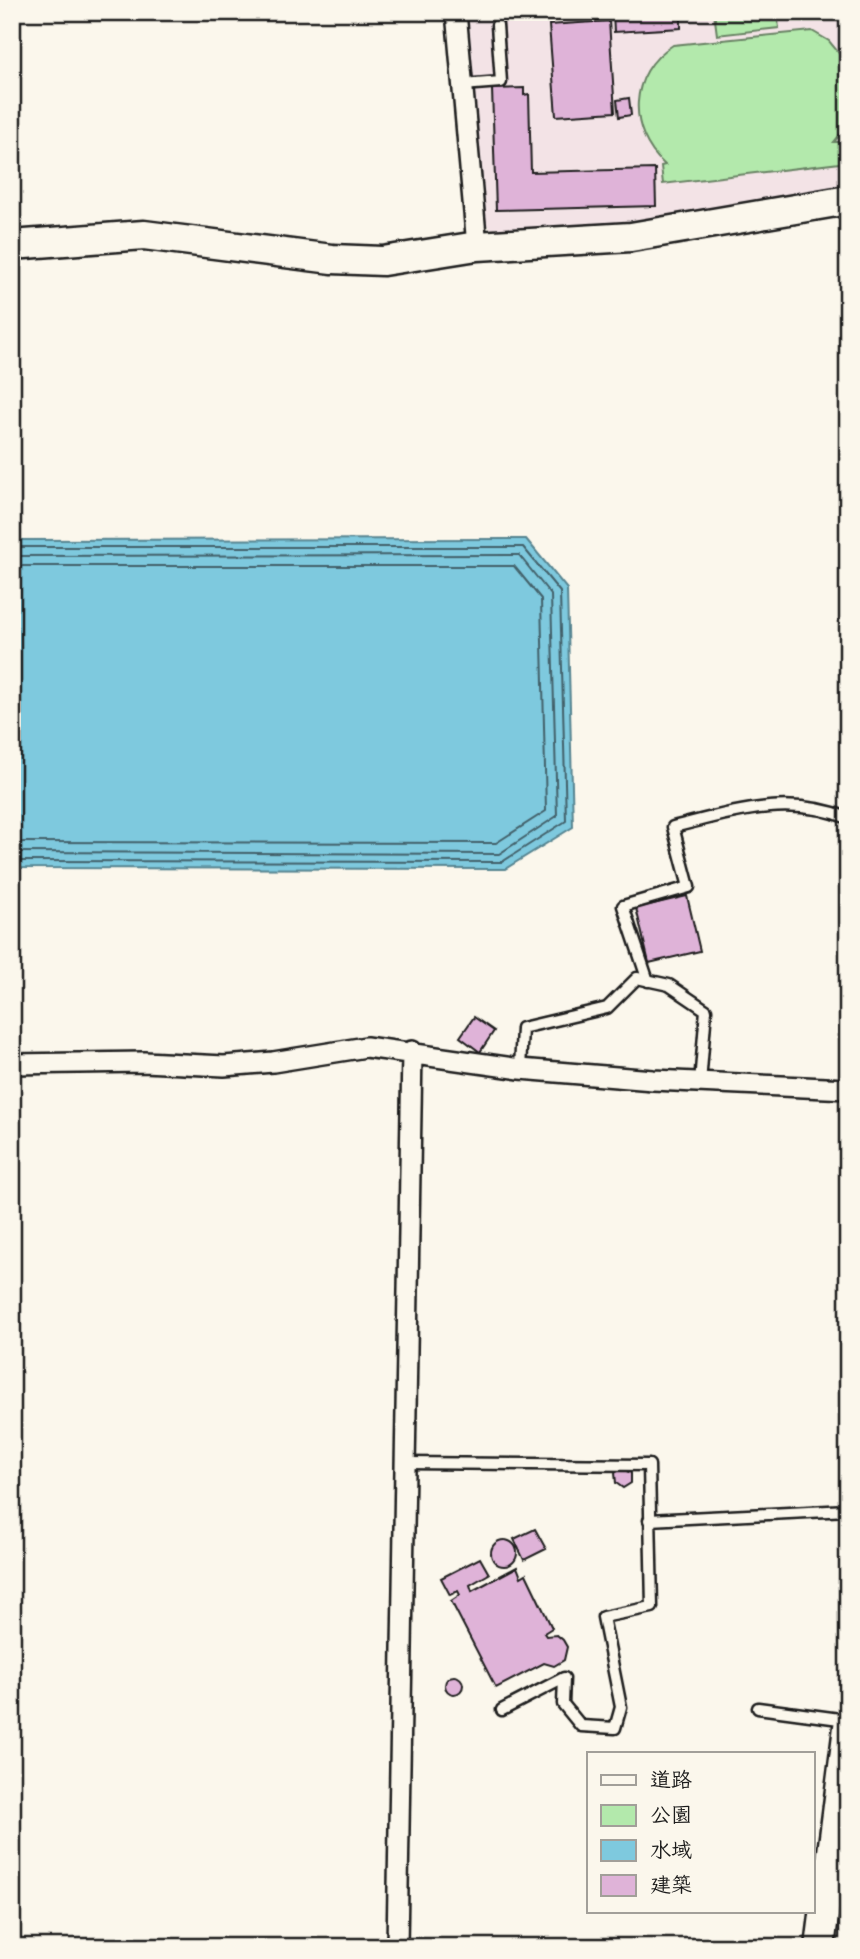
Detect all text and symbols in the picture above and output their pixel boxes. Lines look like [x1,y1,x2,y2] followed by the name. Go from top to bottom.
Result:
[587,1752,814,1913] legend
[650,1767,692,1795] text: 道路
[650,1802,692,1830] text: 公園
[650,1837,692,1865] text: 水域
[650,1872,692,1900] text: 建築

